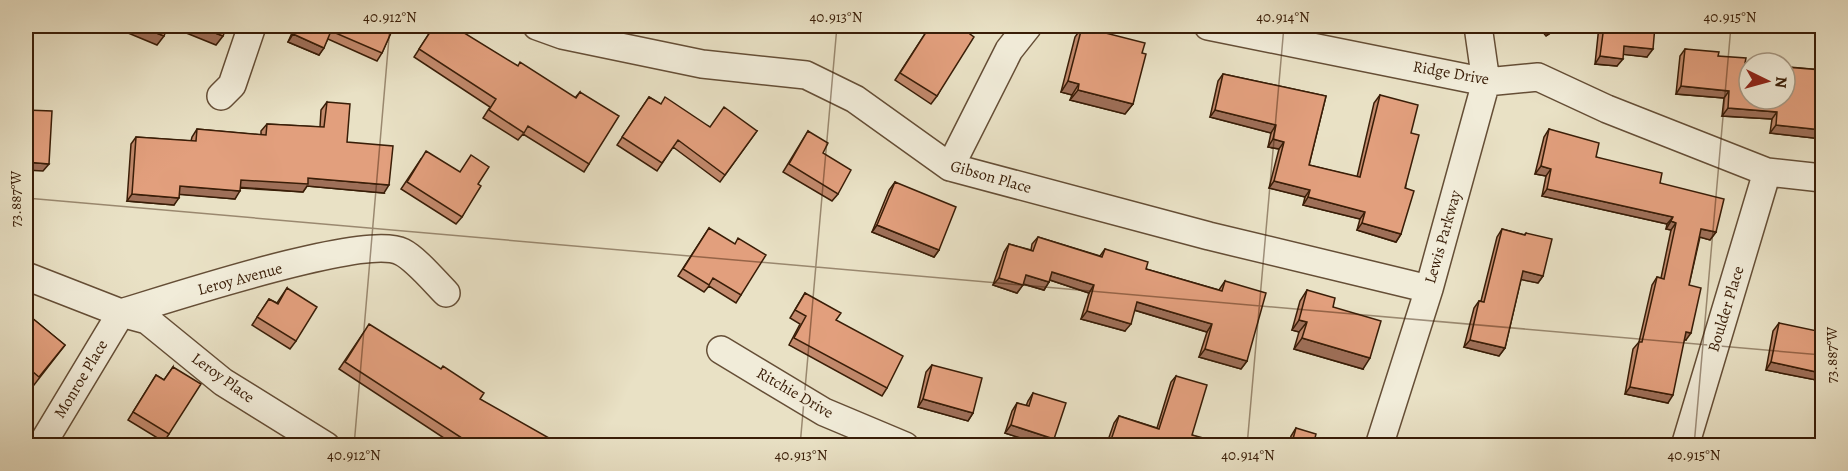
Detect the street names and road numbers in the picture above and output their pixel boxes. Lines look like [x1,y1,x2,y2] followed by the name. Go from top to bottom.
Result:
[1411,55,1491,91] street label: Ridge Drive
[948,155,1034,199] street label: Gibson Place
[1419,187,1467,286] street label: Lewis Parkway
[195,257,285,301] street label: Leroy Avenue
[1702,263,1750,355] street label: Boulder Place
[49,336,113,422] street label: Monroe Place
[187,348,259,408] street label: Leroy Place
[752,362,838,424] street label: Ritchie Drive

